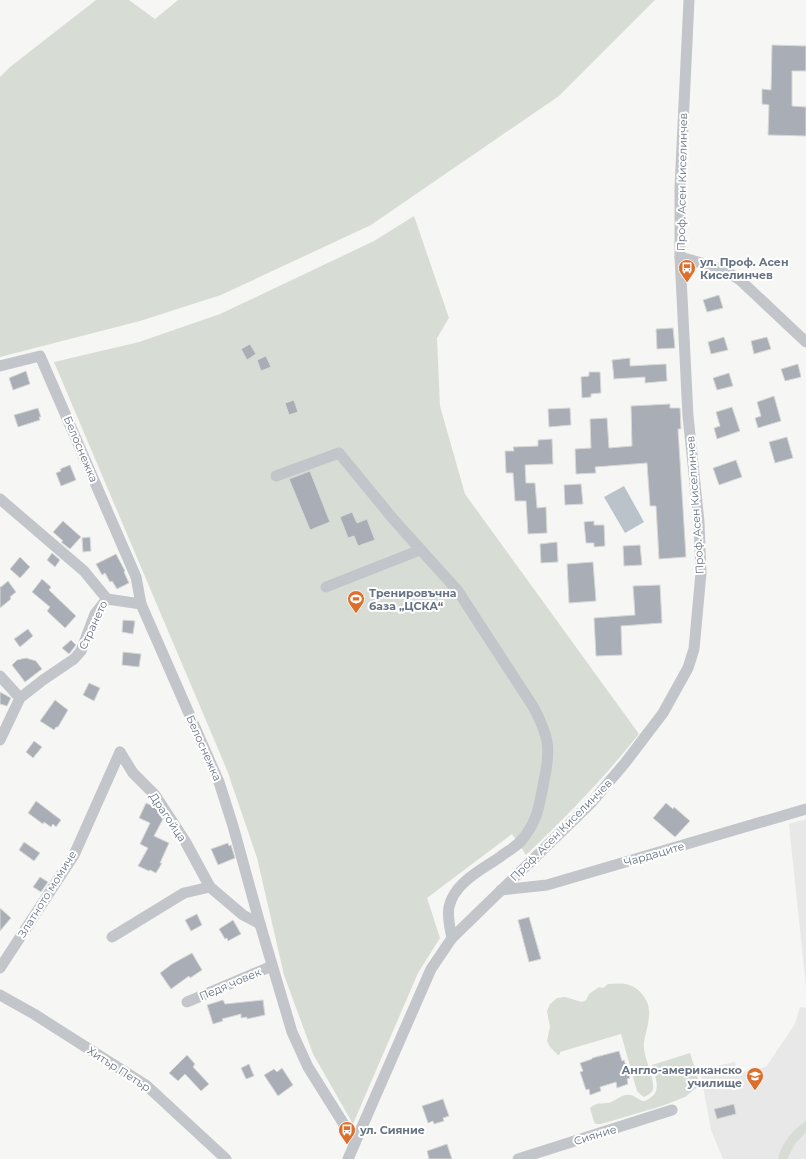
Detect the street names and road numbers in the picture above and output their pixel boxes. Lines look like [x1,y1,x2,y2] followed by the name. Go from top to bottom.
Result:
[674,113,690,251] street label: Проф. Асен Киселинчев
[61,414,101,484] street label: Белоснежка
[683,435,707,575] street label: Проф. Асен Киселинчев
[76,598,110,652] street label: Странето
[183,713,225,783] street label: Белоснежка
[507,776,615,884] street label: Проф. Асен Киселинчев
[147,790,189,844] street label: Драгойца
[622,839,686,869] street label: Чардаците
[15,848,79,940] street label: Златното момиче
[197,964,264,1003] street label: Педя човек
[85,1043,153,1095] street label: Хитър Петър
[572,1122,618,1148] street label: Сияние

